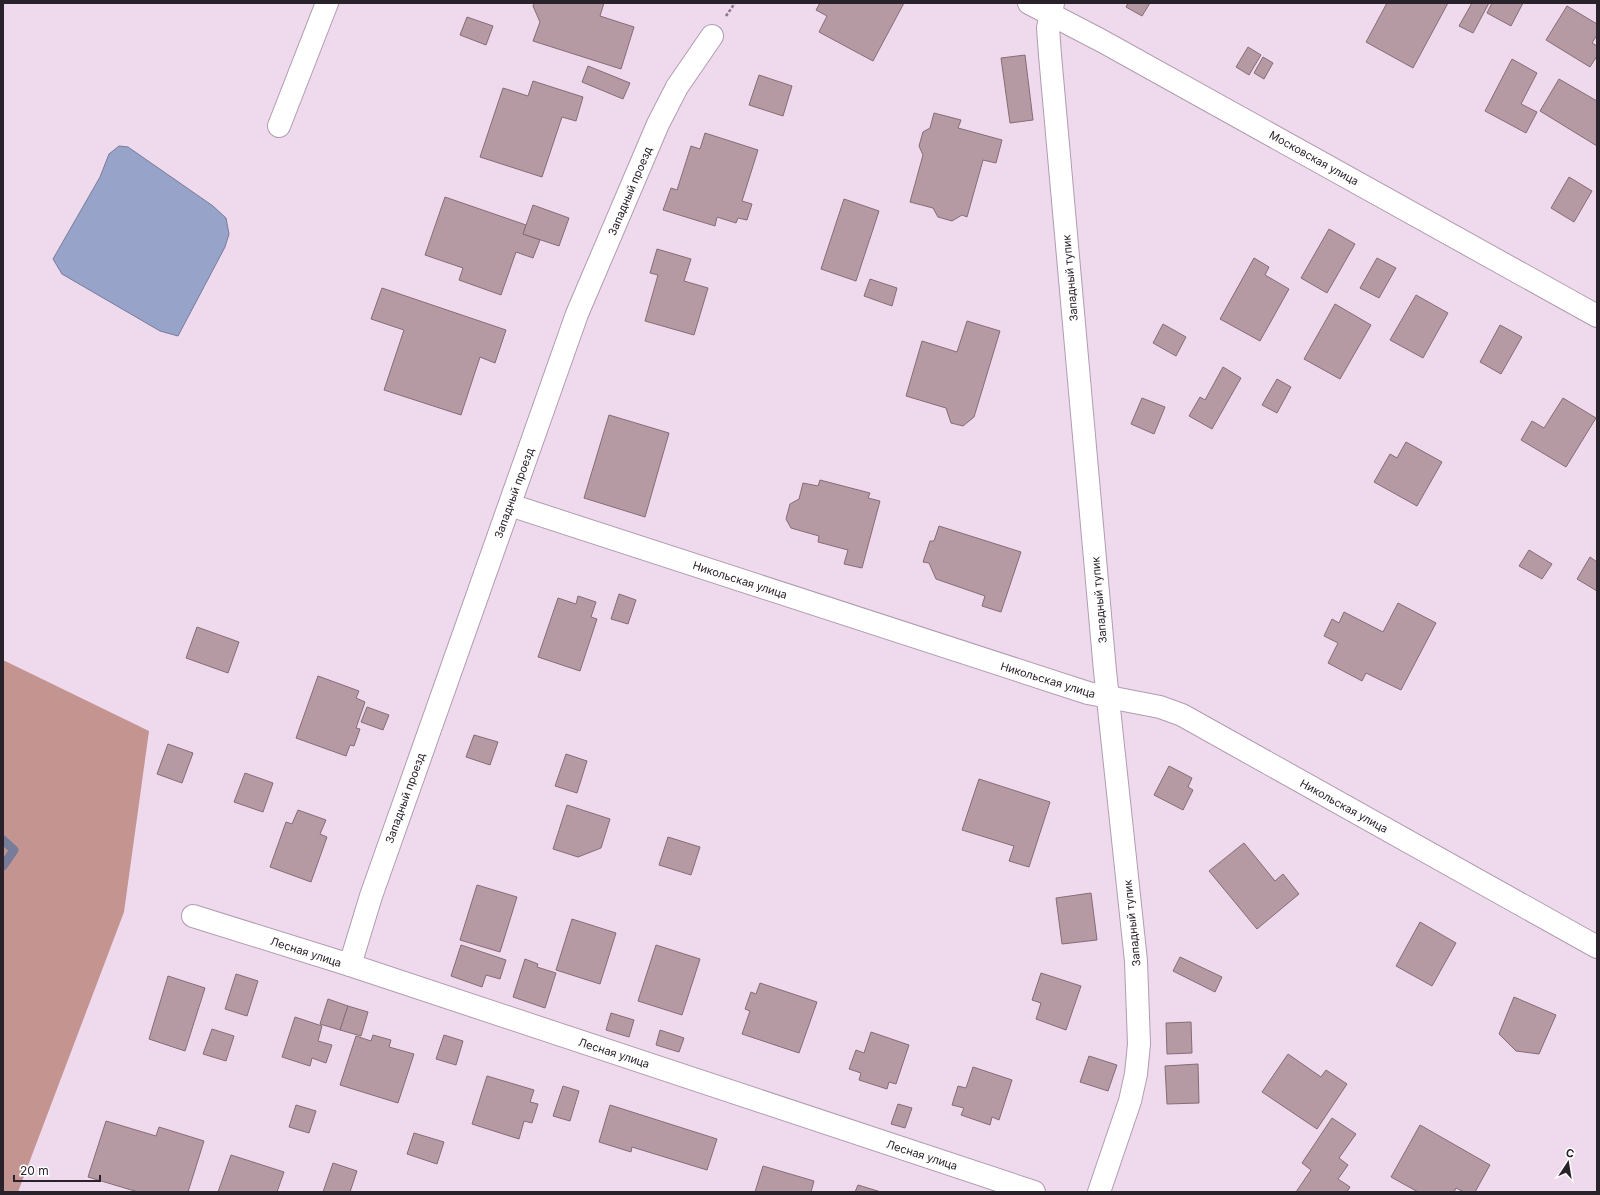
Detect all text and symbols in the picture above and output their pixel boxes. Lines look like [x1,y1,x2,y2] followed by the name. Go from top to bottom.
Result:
[1267,128,1361,188] street label: Московская улица
[605,144,655,238] street label: Западный проезд
[1059,234,1081,322] street label: Западный тупик
[491,446,537,540] street label: Западный проезд
[1088,556,1110,644] street label: Западный тупик
[691,558,789,602] street label: Никольская улица
[999,659,1097,701] street label: Никольская улица
[382,751,428,845] street label: Западный проезд
[1298,776,1390,836] street label: Никольская улица
[1120,879,1144,967] street label: Западный тупик
[269,934,343,970] street label: Лесная улица
[577,1035,651,1071] street label: Лесная улица
[885,1137,959,1173] street label: Лесная улица
[1548,1143,1588,1183] north arrow
[1565,1146,1576,1161] text: С
[14,1157,100,1183] scale bar
[20,1163,49,1178] text: 20 m

